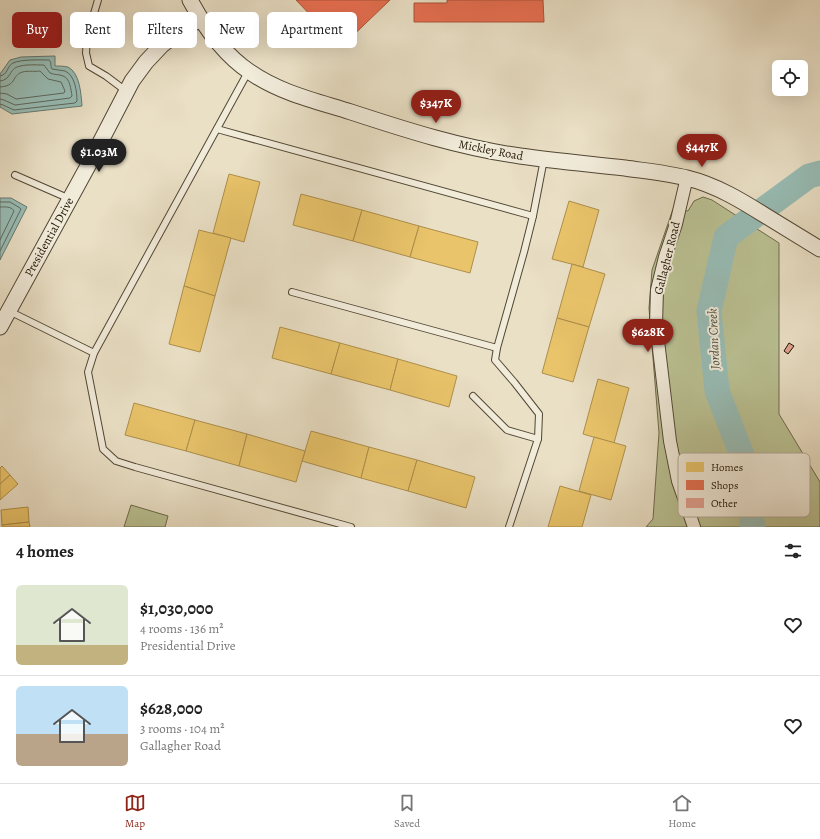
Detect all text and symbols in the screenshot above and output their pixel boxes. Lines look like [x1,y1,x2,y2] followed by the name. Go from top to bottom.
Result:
[12,12,62,48] chip: Buy
[70,12,125,48] chip: Rent
[133,12,197,48] chip: Filters
[205,12,259,48] chip: New
[267,12,357,48] chip: Apartment
[772,60,808,96] map controls
[772,60,808,96] button: locate
[408,90,464,124] pin: $347K
[420,94,452,111] text: $347K
[674,134,730,168] pin: $447K
[457,136,525,164] street label: Mickley Road
[686,138,718,155] text: $447K
[66,139,132,173] pin: $1.03M
[80,143,118,160] text: $1.03M
[21,195,77,279] street label: Presidential Drive
[650,219,684,296] street label: Gallagher Road
[703,308,724,371] water label: Jordan Creek
[620,319,676,353] pin: $628K
[631,323,665,340] text: $628K
[678,453,810,517] legend
[711,460,743,475] text: Homes
[711,478,738,493] text: Shops
[711,496,737,511] text: Other
[16,540,74,563] text: 4 homes
[782,540,804,562] icon: filters
[140,597,213,620] text: $1,030,000
[48,601,96,649] icon: home
[782,614,804,636] icon: heart
[140,620,224,637] text: 4 rooms · 136 m²
[140,637,235,654] text: Presidential Drive
[140,697,202,720] text: $628,000
[48,702,96,750] icon: home
[782,715,804,737] icon: heart
[140,720,224,737] text: 3 rooms · 104 m²
[140,737,221,754] text: Gallagher Road
[124,792,146,831] tab: Map
[394,792,420,831] tab: Saved
[668,792,696,831] tab: Home

